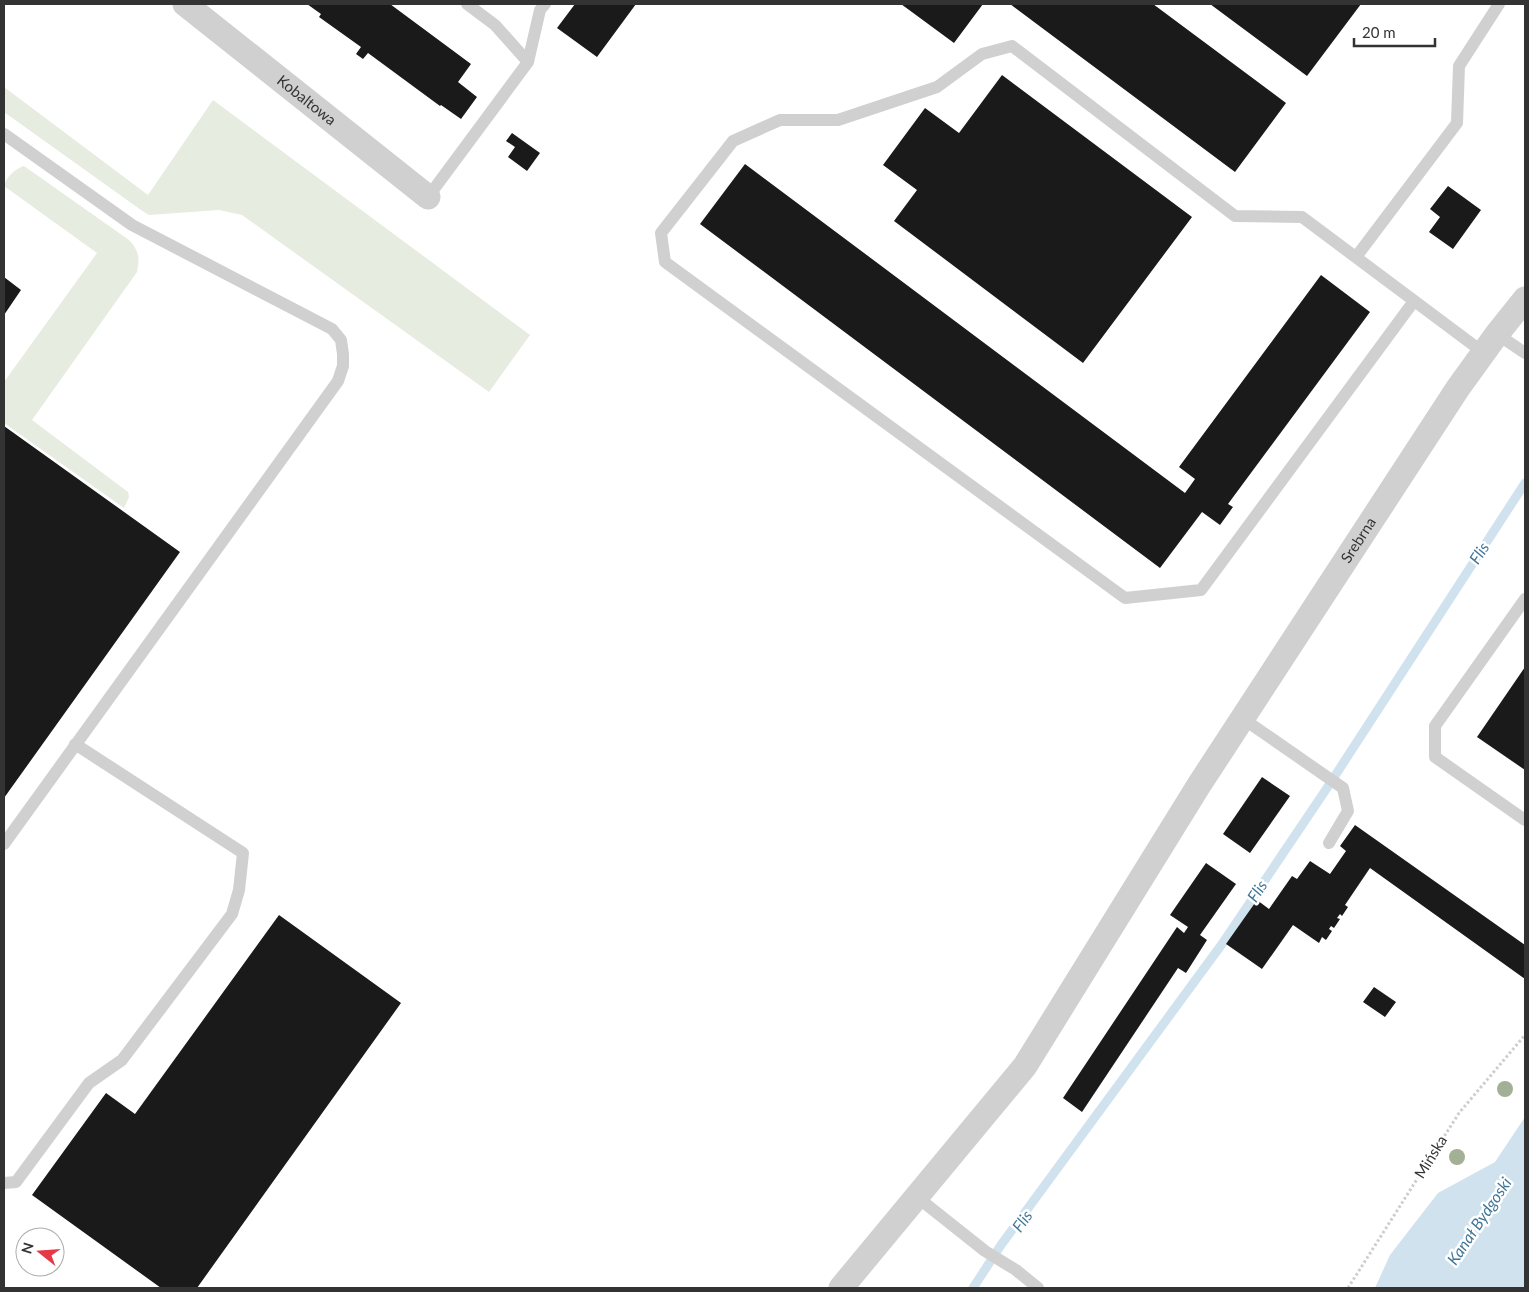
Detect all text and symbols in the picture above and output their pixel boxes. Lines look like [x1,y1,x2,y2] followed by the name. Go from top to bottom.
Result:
[1354,15,1435,47] scale bar
[1362,23,1396,41] text: 20 m
[274,71,340,129] street label: Kobaltowa
[1336,514,1379,566] street label: Srebrna
[1465,538,1493,567] water label: Flis
[1243,876,1271,905] water label: Flis
[1410,1132,1450,1181] street label: Mińska
[1442,1173,1515,1268] water label: Kanał Bydgoski
[1007,1206,1036,1235] water label: Flis
[15,1227,65,1277] north arrow
[17,1240,37,1256] text: N

